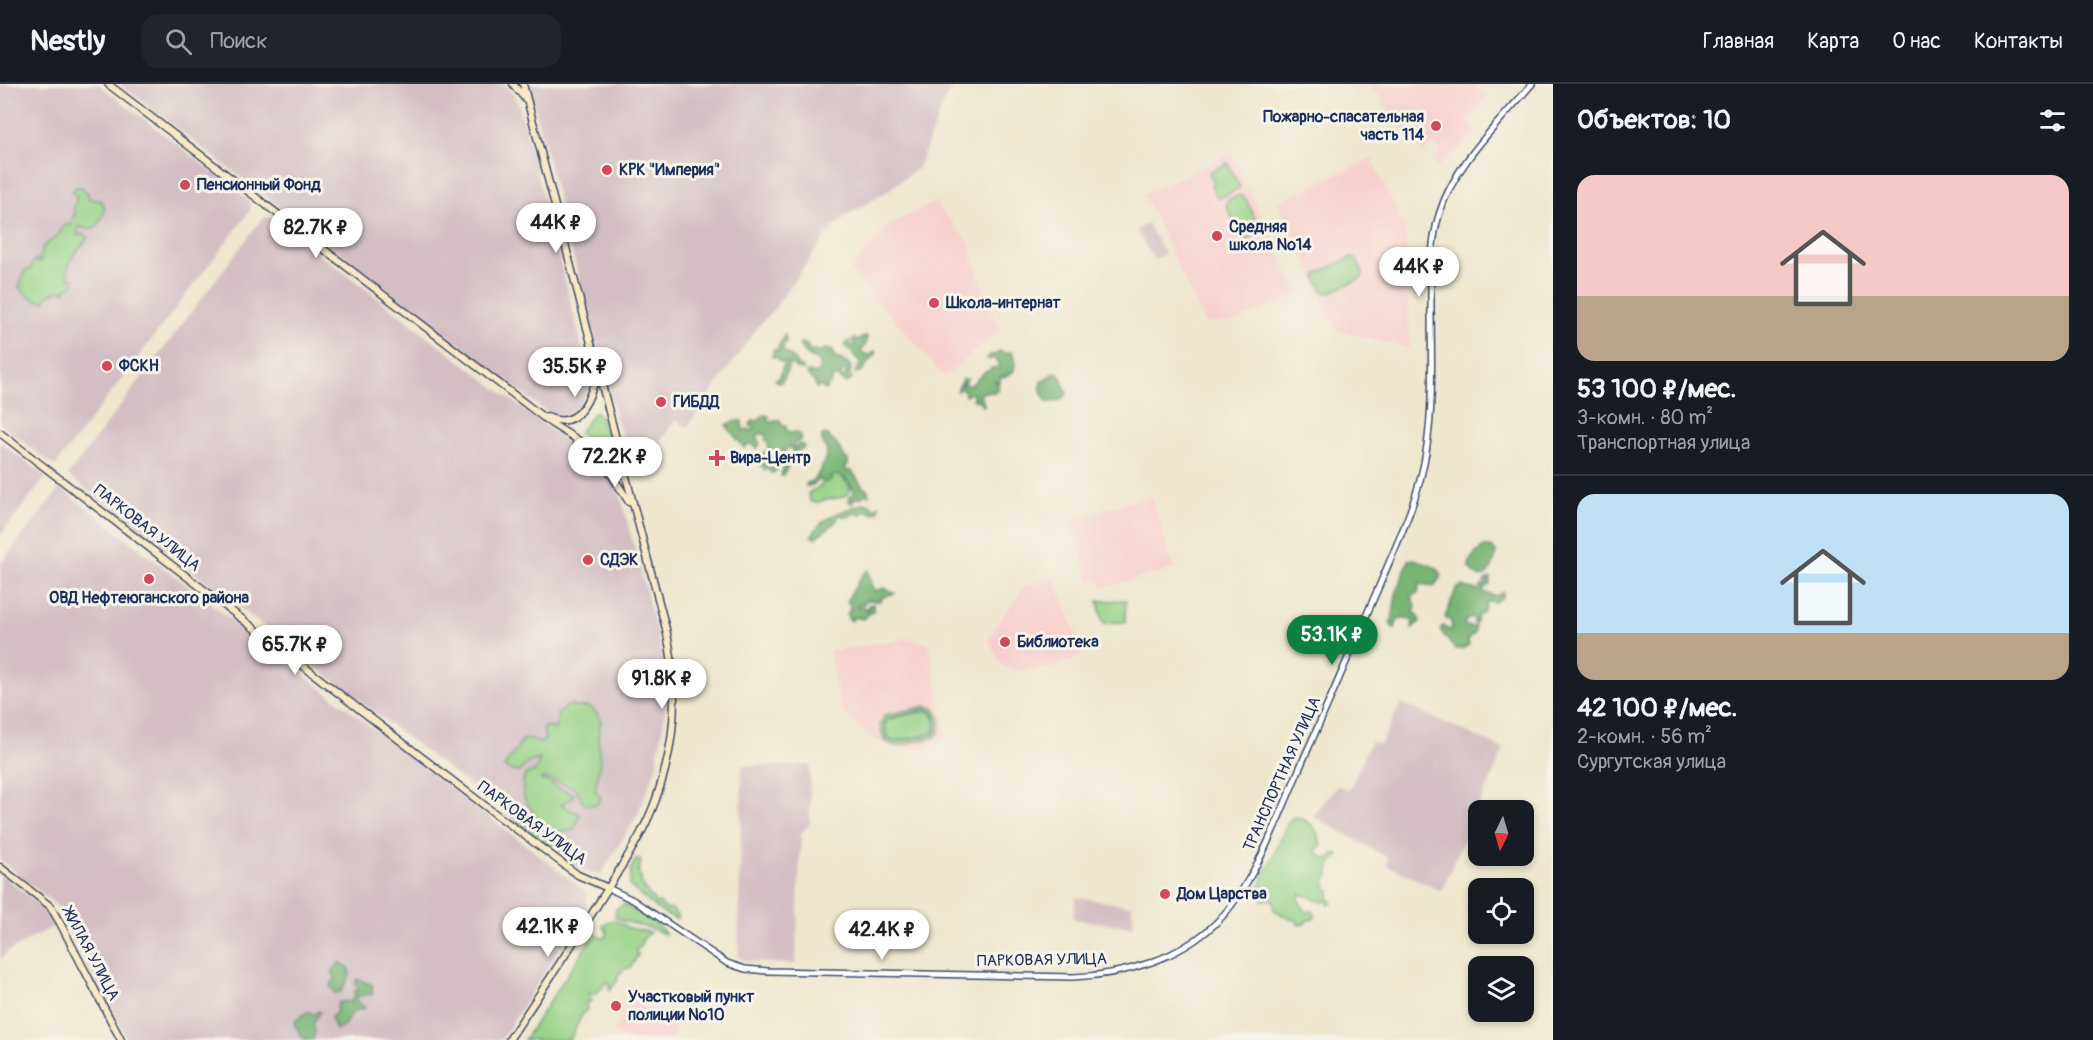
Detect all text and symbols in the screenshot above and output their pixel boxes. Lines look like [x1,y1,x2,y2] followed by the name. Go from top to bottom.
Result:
[141,14,561,68] search box
[30,24,105,59] text: Nestly
[162,25,195,58] icon: search
[210,27,268,55] text: Поиск
[1703,28,1774,55] text: Главная
[1807,28,1859,55] text: Карта
[1892,28,1941,55] text: О нас
[1974,28,2063,55] text: Контакты
[1577,104,1731,136] text: Объектов: 10
[2036,104,2069,137] icon: filters
[1263,107,1425,145] place label: Пожарно-спасательная часть 114
[1429,119,1443,133] marker: Пожарно-спасательная часть 114
[619,160,720,180] place label: КРК "Империя"
[600,163,614,177] marker: КРК "Империя"
[197,175,321,195] place label: Пенсионный Фонд
[178,178,192,192] marker: Пенсионный Фонд
[514,203,598,254] pin: 44K ₽
[261,208,371,259] pin: 82.7K ₽
[530,210,582,235] text: 44K ₽
[1769,214,1877,322] icon: home
[284,215,348,240] text: 82.7K ₽
[1229,217,1312,255] place label: Средняя школа №14
[1210,229,1224,243] marker: Средняя школа №14
[1377,247,1461,298] pin: 44K ₽
[1393,254,1445,279] text: 44K ₽
[945,293,1062,313] place label: Школа-интернат
[927,296,941,310] marker: Школа-интернат
[520,347,630,398] pin: 35.5K ₽
[542,354,608,379] text: 35.5K ₽
[118,356,159,376] place label: ФСКН
[100,359,114,373] marker: ФСКН
[1577,373,1736,405] text: 53 100 ₽/мес.
[673,392,720,412] place label: ГИБДД
[654,395,668,409] marker: ГИБДД
[1577,405,1713,430] text: 3-комн. · 80 m²
[1577,430,1750,455] text: Транспортная улица
[560,437,670,488] pin: 72.2K ₽
[582,444,648,469] text: 72.2K ₽
[730,448,811,468] place label: Вира-Центр
[708,449,726,467] marker: Вира-Центр
[90,480,204,576] street label: ПАРКОВАЯ УЛИЦА
[1769,533,1877,641] icon: home
[600,550,638,570] place label: СДЭК
[581,553,595,567] marker: СДЭК
[142,572,156,586] marker: ОВД Нефтеюганского района
[49,588,250,608] place label: ОВД Нефтеюганского района
[1277,615,1387,666] pin: 53.1K ₽
[1301,622,1363,647] text: 53.1K ₽
[240,625,350,676] pin: 65.7K ₽
[262,632,328,657] text: 65.7K ₽
[1017,632,1099,652] place label: Библиотека
[998,635,1012,649] marker: Библиотека
[607,659,717,710] pin: 91.8K ₽
[632,666,692,691] text: 91.8K ₽
[1577,692,1737,724] text: 42 100 ₽/мес.
[1239,693,1325,855] street label: ТРАНСПОРТНАЯ УЛИЦА
[1577,724,1712,749] text: 2-комн. · 56 m²
[1577,749,1726,774] text: Сургутская улица
[474,777,590,869] street label: ПАРКОВАЯ УЛИЦА
[1468,800,1534,866] north arrow
[1468,800,1534,1022] map controls
[1468,878,1534,944] button: locate
[1176,884,1267,904] place label: Дом Царства
[1158,887,1172,901] marker: Дом Царства
[57,901,124,1004] street label: ЖИЛАЯ УЛИЦА
[493,907,603,958] pin: 42.1K ₽
[827,910,937,961] pin: 42.4K ₽
[516,914,580,939] text: 42.1K ₽
[848,917,916,942] text: 42.4K ₽
[977,949,1107,971] street label: ПАРКОВАЯ УЛИЦА
[1468,956,1534,1022] button: layers
[628,987,755,1025] place label: Участковый пункт полиции №10
[609,999,623,1013] marker: Участковый пункт полиции №10

